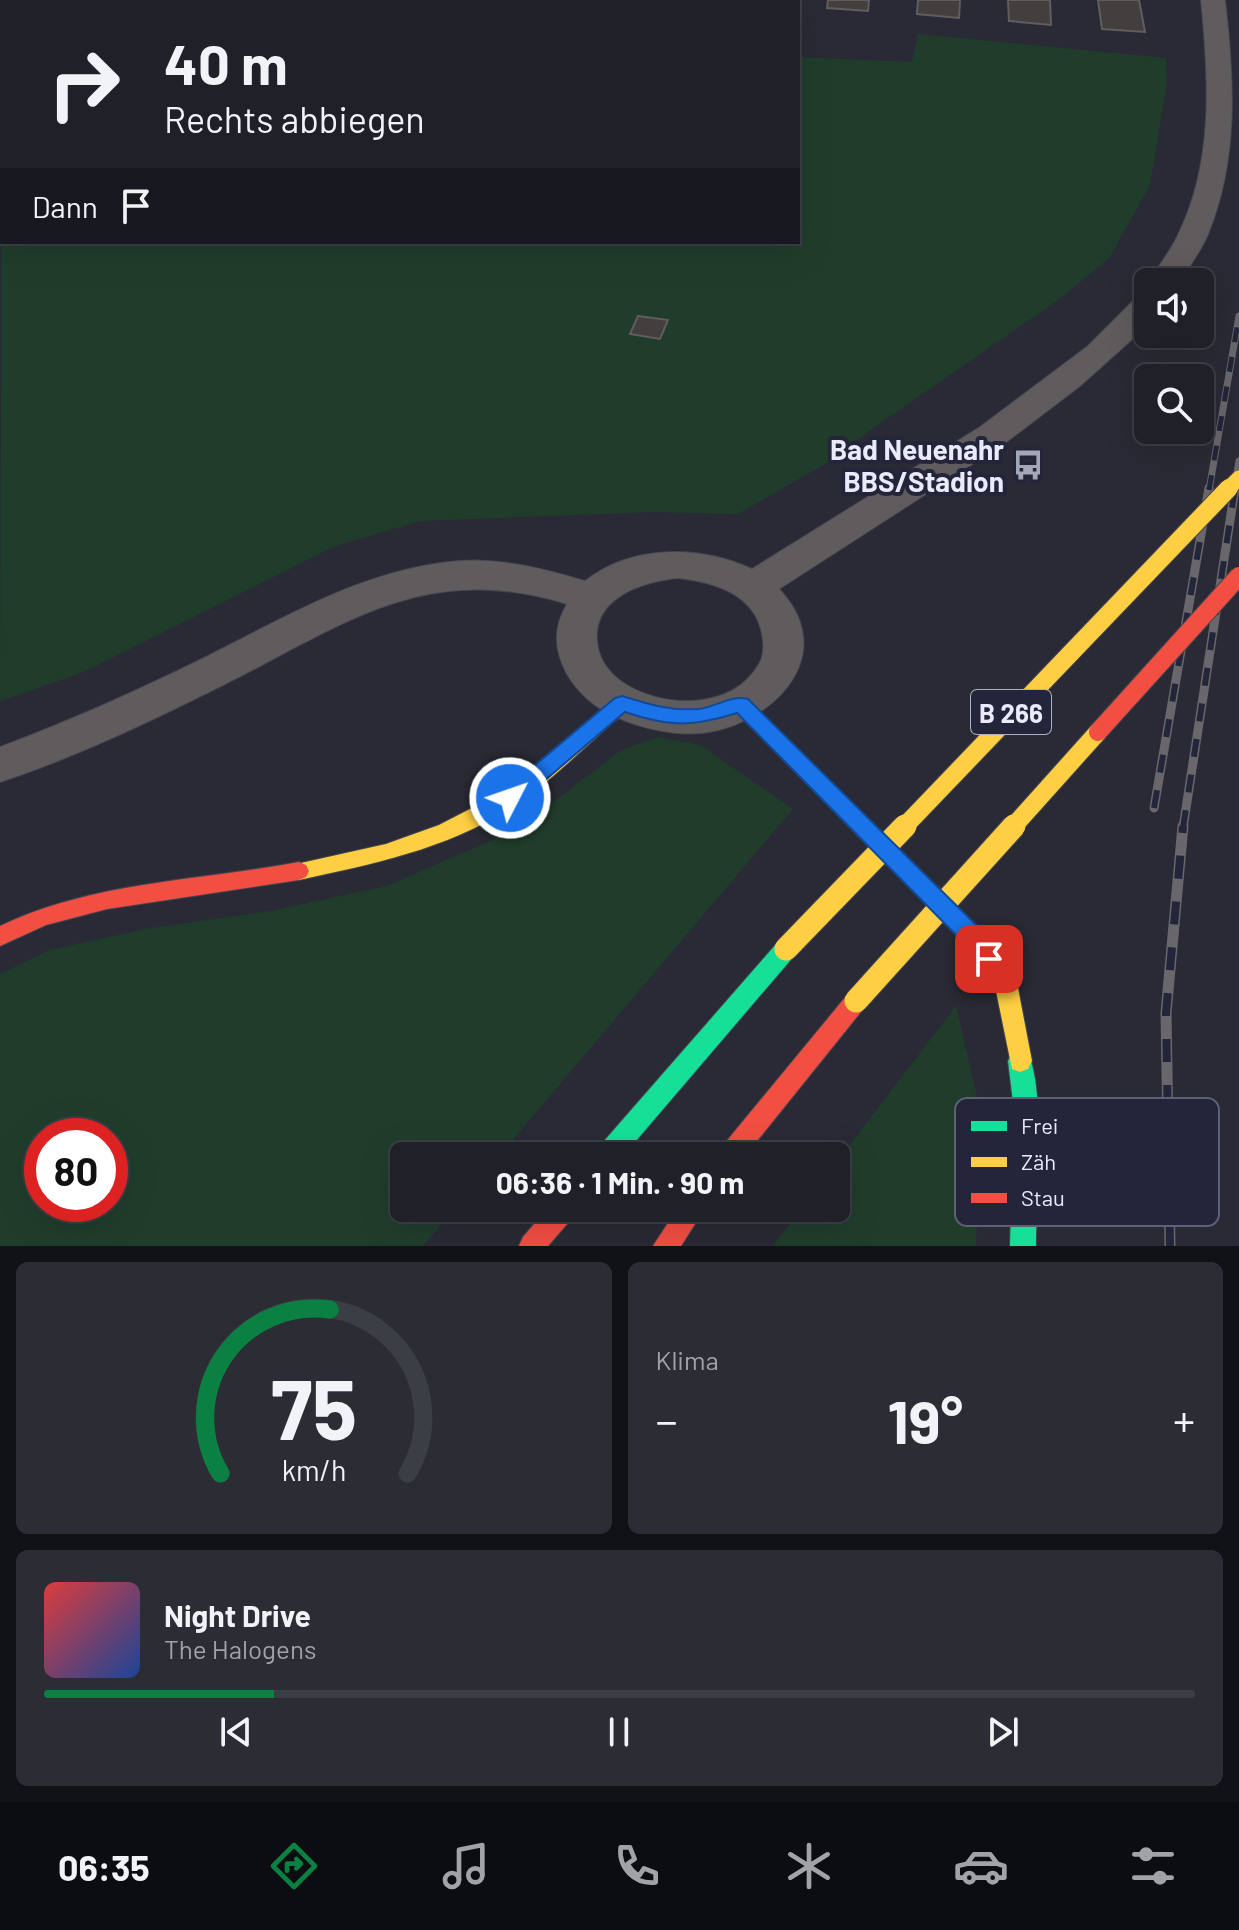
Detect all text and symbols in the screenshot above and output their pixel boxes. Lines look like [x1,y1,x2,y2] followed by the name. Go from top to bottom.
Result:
[164,29,288,96] text: 40 m
[32,32,136,136] icon: right
[164,97,425,140] text: Rechts abbiegen
[114,184,158,228] icon: arrive
[32,188,98,224] text: Dann
[1134,268,1214,444] map controls
[1134,268,1214,348] button: sound
[1134,364,1214,444] button: search
[830,432,1004,498] place label: Bad Neuenahr BBS/Stadion
[1011,448,1045,482] bus stop icon: Bad Neuenahr BBS/Stadion
[971,690,1051,734] road number: B 266
[468,756,552,840] position arrow
[955,925,1023,993] pin
[967,937,1011,981] icon: arrive
[955,1098,1219,1226] legend
[1021,1112,1058,1138] text: Frei
[24,1118,128,1222] speed limit sign: 80
[1021,1148,1056,1174] text: Zäh
[496,1164,744,1200] text: 06:36 · 1 Min. · 90 m
[1021,1184,1065,1210] text: Stau
[656,1344,719,1375] text: Klima
[271,1357,357,1457] text: 75
[887,1384,963,1456] text: 19°
[656,1393,678,1446] text: −
[1173,1393,1195,1446] text: +
[281,1452,346,1487] text: km/h
[164,1597,311,1633] text: Night Drive
[164,1633,316,1664] text: The Halogens
[214,1710,258,1754] icon: previous
[597,1710,641,1754] icon: pause
[981,1710,1025,1754] icon: next
[266,1838,322,1894] icon: directions
[438,1838,494,1894] icon: music
[609,1838,665,1894] icon: phone
[781,1838,837,1894] icon: climate
[953,1838,1009,1894] icon: car
[1125,1838,1181,1894] icon: filters
[58,1845,150,1888] text: 06:35

